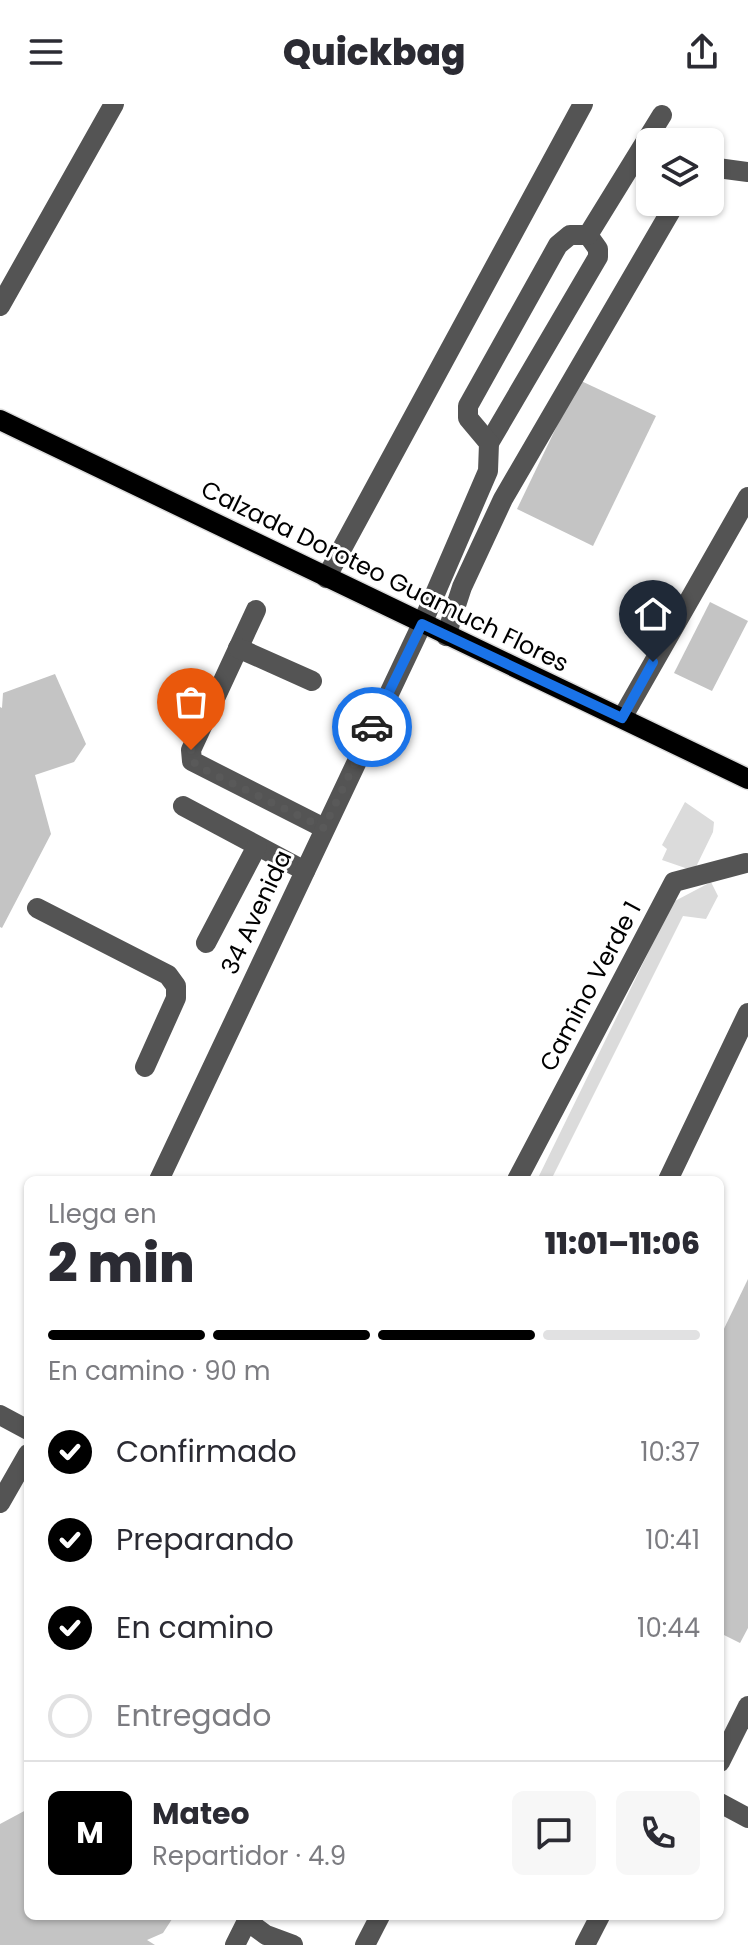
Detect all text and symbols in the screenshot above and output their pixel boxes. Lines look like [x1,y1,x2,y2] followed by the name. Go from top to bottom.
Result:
[283,27,465,78] text: Quickbag
[24,30,68,74] icon: menu
[680,30,724,74] icon: share
[636,128,724,216] map controls
[636,128,724,216] button: layers
[196,472,574,680] street label: Calzada Doroteo Guamuch Flores
[619,580,687,662] pin
[631,592,675,636] icon: home
[157,668,225,750] pin
[169,680,213,724] icon: bag
[332,687,412,767] courier
[350,705,394,749] icon: car
[213,844,299,980] street label: 34 Avenida
[531,895,649,1077] street label: Camino Verde 1
[48,1196,157,1232] text: Llega en
[545,1222,700,1265] text: 11:01–11:06
[48,1227,195,1300] text: 2 min
[48,1353,271,1389] text: En camino · 90 m
[48,1430,92,1474] icon: check
[116,1430,297,1473] text: Confirmado
[640,1434,700,1470] text: 10:37
[48,1518,92,1562] icon: check
[116,1518,294,1561] text: Preparando
[645,1522,700,1558] text: 10:41
[48,1606,92,1650] icon: check
[116,1606,274,1649] text: En camino
[637,1610,700,1646] text: 10:44
[116,1694,271,1737] text: Entregado
[512,1791,596,1875] button: chat
[616,1791,700,1875] button: phone
[152,1792,250,1835] text: Mateo
[76,1811,104,1854] text: M
[152,1838,346,1874] text: Repartidor · 4.9

